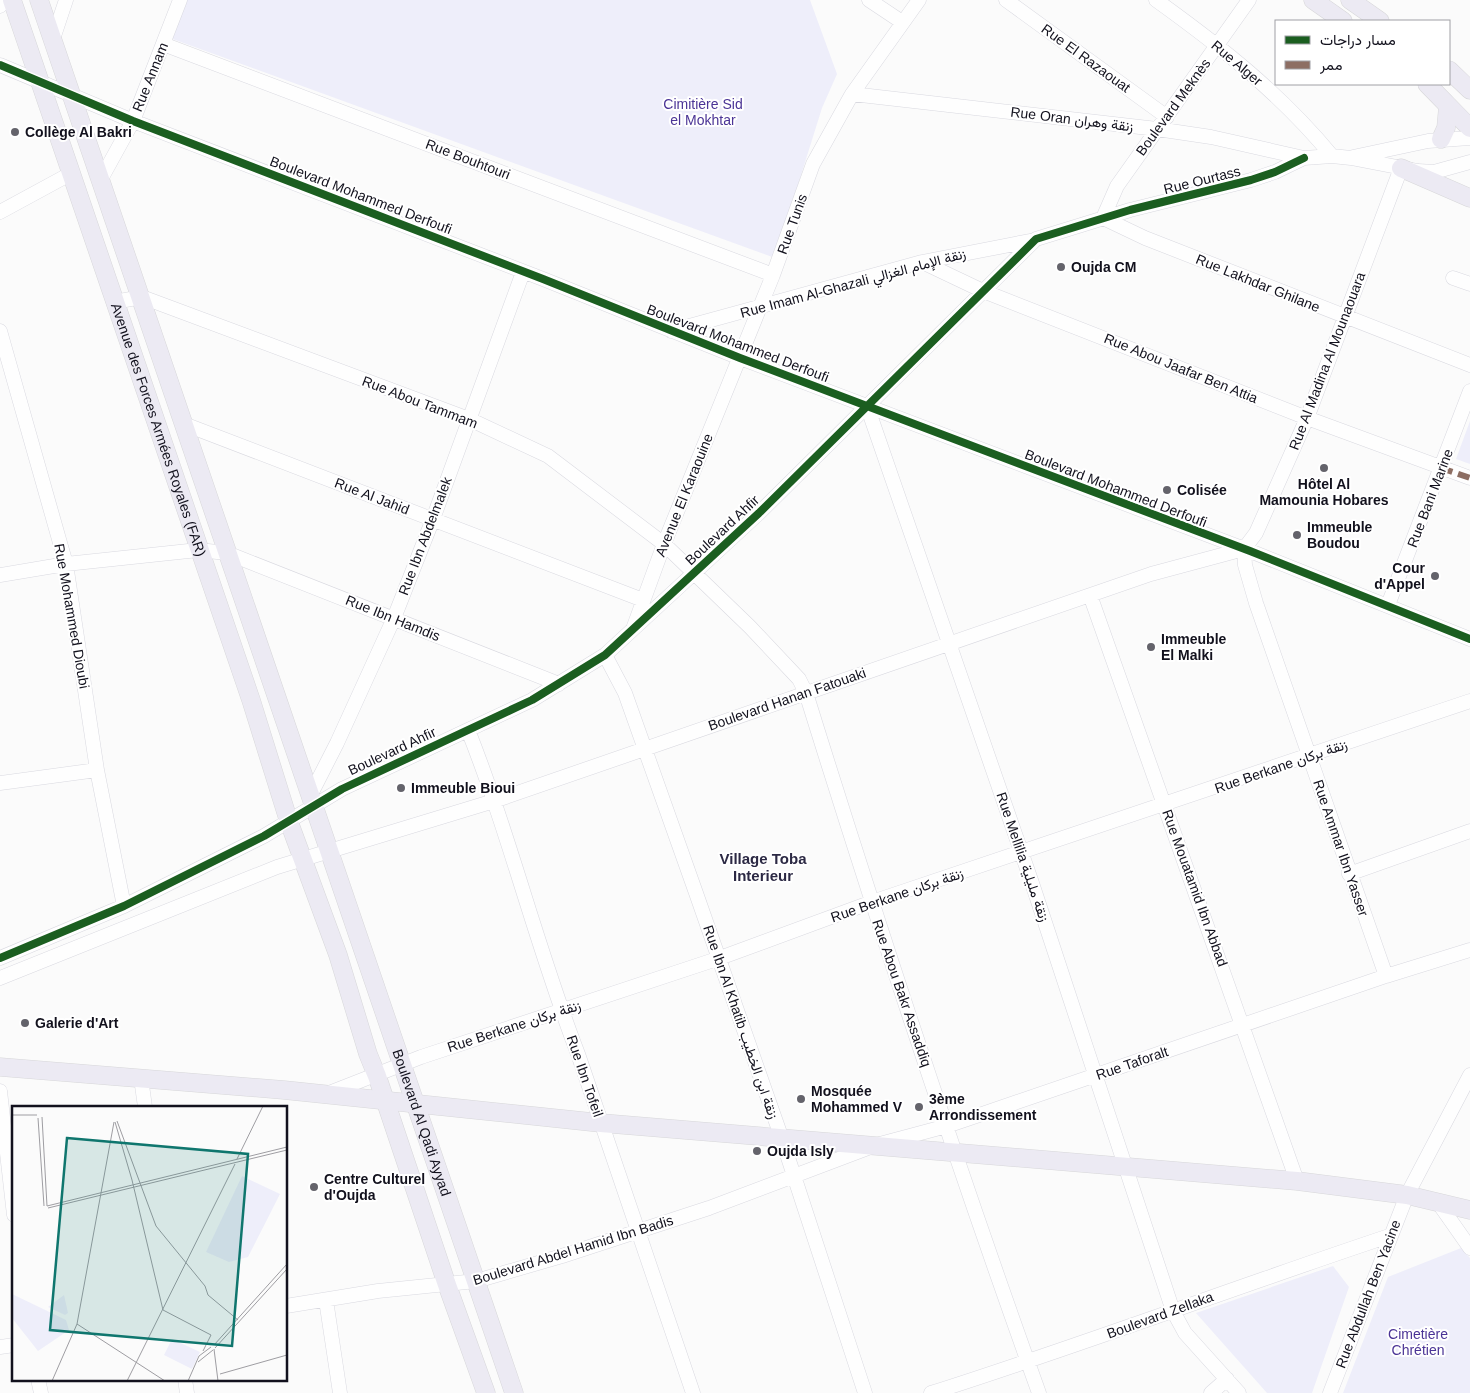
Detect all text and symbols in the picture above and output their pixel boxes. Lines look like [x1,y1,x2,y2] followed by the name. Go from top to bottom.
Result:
[1038,20,1134,96] street label: Rue El Razaouat
[1275,20,1450,85] legend
[1320,31,1396,49] text: مسار دراجات
[1208,37,1266,89] street label: Rue Alger
[129,40,171,114] street label: Rue Annam
[1132,55,1214,159] street label: Boulevard Meknès
[1319,56,1342,74] text: ممر
[663,96,743,128] park label: Cimitière Sid el Mokhtar
[1010,104,1135,135] street label: Rue Oran زنقة وهران
[25,124,132,140] place label: Collège Al Bakri
[9,126,21,138] marker: Collège Al Bakri
[423,135,513,183] street label: Rue Bouhtouri
[268,153,454,237] street label: Boulevard Mohammed Derfoufi
[1162,163,1242,197] street label: Rue Ourtass
[774,192,810,256] street label: Rue Tunis
[739,245,969,325] street label: Rue Imam Al-Ghazali زنقة الإمام الغزالي
[1194,251,1323,315] street label: Rue Lakhdar Ghilane
[1071,259,1136,275] place label: Oujda CM
[1055,261,1067,273] marker: Oujda CM
[1286,270,1368,452] street label: Rue Al Madina Al Mounaouara
[108,301,209,559] street label: Avenue des Forces Armées Royales (FAR)
[645,301,831,385] street label: Boulevard Mohammed Derfoufi
[1102,330,1260,406] street label: Rue Abou Jaafar Ben Attia
[360,373,480,431] street label: Rue Abou Tammam
[652,431,716,559] street label: Avenue El Karaouine
[1023,446,1209,530] street label: Boulevard Mohammed Derfoufi
[1404,446,1456,550] street label: Rue Bani Marine
[1318,462,1330,474] marker: Hôtel Al Mamounia Hobares
[332,474,412,518] street label: Rue Al Jahid
[395,474,455,597] street label: Rue Ibn Abdelmalek
[1259,476,1389,508] place label: Hôtel Al Mamounia Hobares
[1177,482,1227,498] place label: Colisée
[1161,484,1173,496] marker: Colisée
[682,492,762,568] street label: Boulevard Ahfir
[1307,519,1373,551] place label: Immeuble Boudou
[1291,529,1303,541] marker: Immeuble Boudou
[51,542,93,690] street label: Rue Mohammed Dioubi
[1374,560,1426,592] place label: Cour d'Appel
[1429,570,1441,582] marker: Cour d'Appel
[343,592,443,644] street label: Rue Ibn Hamdis
[1161,631,1227,663] place label: Immeuble El Malki
[1145,641,1157,653] marker: Immeuble El Malki
[706,664,868,734] street label: Boulevard Hanan Fatouaki
[346,724,439,778] street label: Boulevard Ahfir
[1213,736,1350,797] street label: Rue Berkane زنقة بركان
[1310,778,1372,919] street label: Rue Ammar Ibn Yasser
[411,780,515,796] place label: Immeuble Bioui
[395,782,407,794] marker: Immeuble Bioui
[992,790,1053,924] street label: Rue Mellilia زنقة مليلية
[1159,807,1231,969] street label: Rue Mouatamid Ibn Abbad
[720,850,807,884] district label: Village Toba Interieur
[829,865,966,926] street label: Rue Berkane زنقة بركان
[869,917,935,1069] street label: Rue Abou Bakr Assaddiq
[699,923,782,1121] street label: Rue Ibn Al Khatib زنقة ابن الخطيب
[445,997,583,1056] street label: Rue Berkane زنقة بركان
[35,1015,119,1031] place label: Galerie d'Art
[19,1017,31,1029] marker: Galerie d'Art
[564,1033,606,1119] street label: Rue Ibn Tofeil
[1094,1043,1170,1083] street label: Rue Taforalt
[389,1047,454,1198] street label: Boulevard Al Qadi Ayyad
[811,1083,903,1115] place label: Mosquée Mohammed V
[929,1091,1037,1123] place label: 3ème Arrondissement
[795,1093,807,1105] marker: Mosquée Mohammed V
[913,1101,925,1113] marker: 3ème Arrondissement
[12,1106,288,1380] inset map
[767,1143,834,1159] place label: Oujda Isly
[751,1145,763,1157] marker: Oujda Isly
[324,1171,425,1203] place label: Centre Culturel d'Oujda
[308,1181,320,1193] marker: Centre Culturel d'Oujda
[471,1212,675,1288] street label: Boulevard Abdel Hamid Ibn Badis
[1332,1217,1404,1370] street label: Rue Abdullah Ben Yacine
[1105,1288,1216,1342] street label: Boulevard Zellaka
[1388,1326,1448,1358] park label: Cimetière Chrétien

